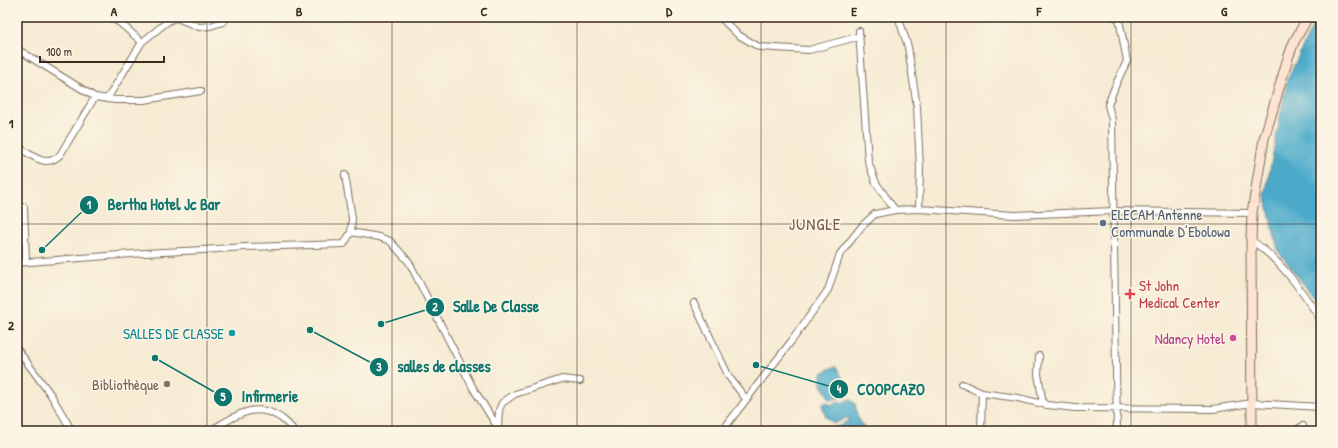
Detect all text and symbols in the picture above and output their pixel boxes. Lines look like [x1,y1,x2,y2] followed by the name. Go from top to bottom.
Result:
[111,2,118,20] text: A
[296,2,303,20] text: B
[480,2,488,20] text: C
[666,2,673,20] text: D
[851,2,857,20] text: E
[1036,2,1043,20] text: F
[1221,2,1228,20] text: G
[40,38,164,64] scale bar
[46,43,72,60] text: 100 m
[9,114,14,132] text: 1
[79,191,228,219] callout: Bertha Hotel Jc Bar
[108,193,221,215] text: Bertha Hotel Jc Bar
[87,196,92,213] text: 1
[1111,204,1230,242] place label: ELECAM Antenne Communale D’Ebolowa
[789,212,841,235] district label: JUNGLE
[1098,218,1108,228] marker: ELECAM Antenne Communale D’Ebolowa
[1139,275,1220,313] place label: St John Medical Center
[1124,288,1136,300] marker: St John Medical Center
[425,293,547,321] callout: Salle De Classe
[453,295,540,317] text: Salle De Classe
[432,298,438,315] text: 2
[8,316,15,334] text: 2
[123,323,224,344] place label: SALLES DE CLASSE
[227,328,237,338] marker: SALLES DE CLASSE
[1155,328,1225,349] place label: Ndancy Hotel
[1228,333,1238,343] marker: Ndancy Hotel
[369,353,499,381] callout: salles de classes
[397,355,492,377] text: salles de classes
[376,358,382,375] text: 3
[92,374,159,395] place label: Bibliothèque
[829,375,933,403] callout: COOPCAZO
[857,378,925,400] text: COOPCAZO
[162,379,172,389] marker: Bibliothèque
[837,380,842,397] text: 4
[213,383,306,411] callout: Infirmerie
[242,385,299,407] text: Infirmerie
[220,388,226,405] text: 5

